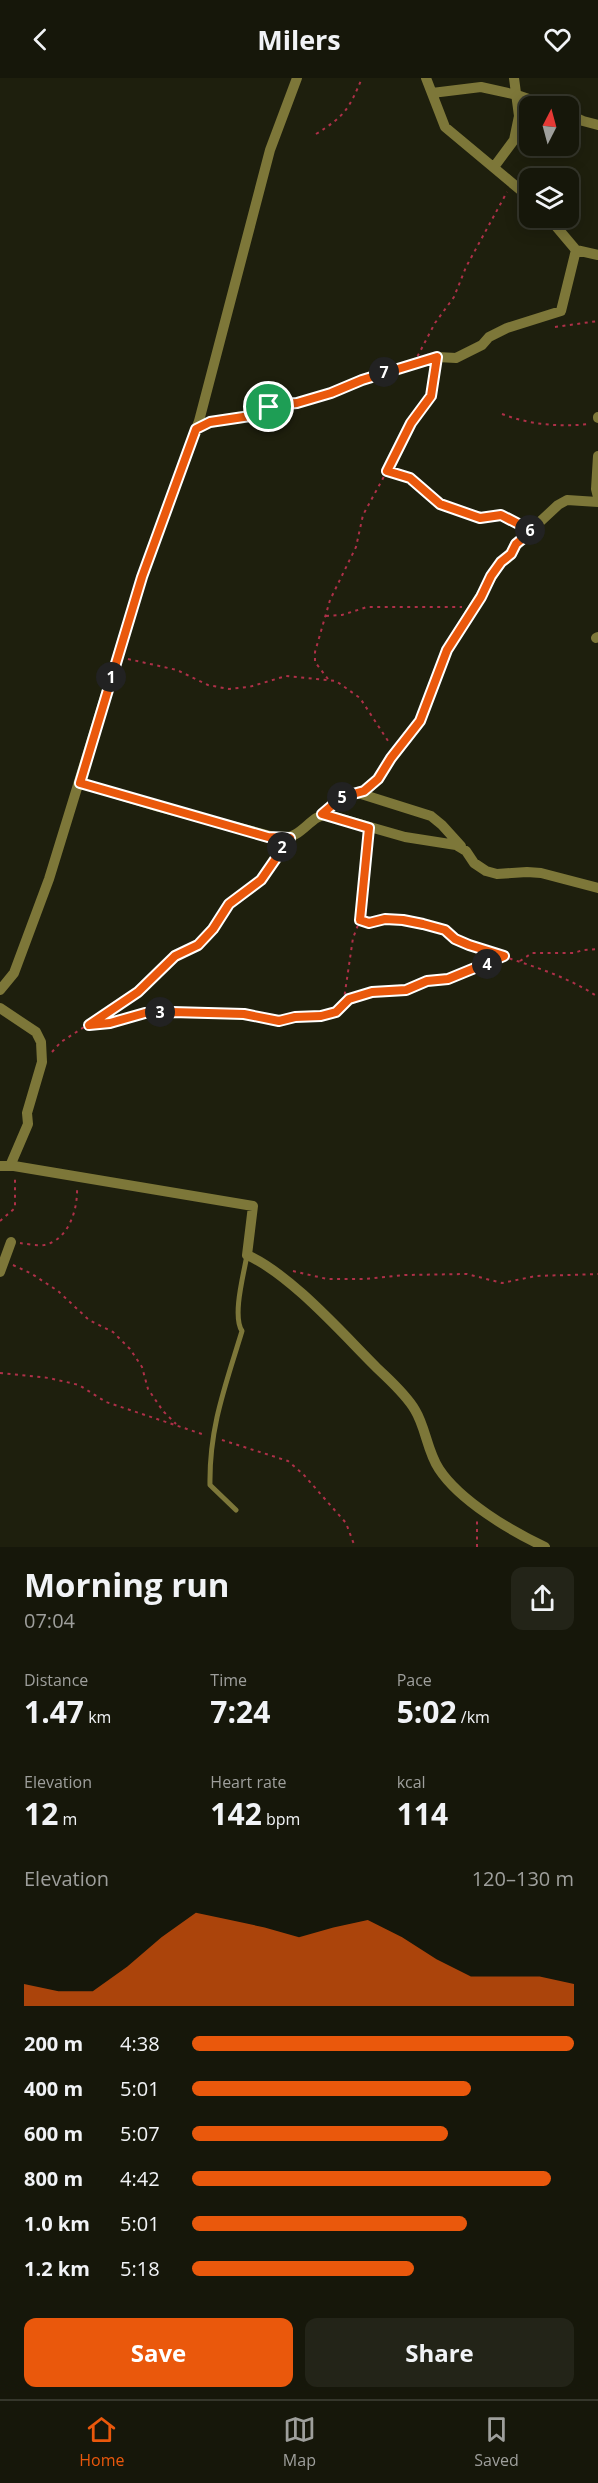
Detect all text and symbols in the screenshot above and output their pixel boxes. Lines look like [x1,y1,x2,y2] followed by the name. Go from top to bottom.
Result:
[257,21,341,58] text: Milers
[24,23,57,56] icon: back
[541,23,574,56] icon: heart
[519,96,579,156] north arrow
[519,96,579,228] map controls
[519,168,579,228] button: layers
[369,357,399,387] pin: 7
[379,361,389,383] text: 7
[243,381,294,432] pin
[252,390,285,423] icon: arrive
[515,515,545,545] pin: 6
[525,519,535,541] text: 6
[96,662,126,692] pin: 1
[106,666,116,688] text: 1
[327,782,357,812] pin: 5
[337,786,347,808] text: 5
[267,832,297,862] pin: 2
[277,836,287,858] text: 2
[472,949,502,979] pin: 4
[482,953,492,975] text: 4
[145,997,175,1027] pin: 3
[155,1001,165,1023] text: 3
[24,1562,230,1607] text: Morning run
[511,1567,574,1630] button: share
[24,1607,75,1634] text: 07:04
[24,1669,88,1691] text: Distance
[210,1669,247,1691] text: Time
[397,1669,432,1691] text: Pace
[24,1691,84,1732] text: 1.47
[210,1691,270,1732] text: 7:24
[397,1691,457,1732] text: 5:02
[84,1706,111,1728] text: km
[457,1706,490,1728] text: /km
[24,1771,92,1793] text: Elevation
[210,1771,287,1793] text: Heart rate
[397,1771,426,1793] text: kcal
[24,1793,58,1834] text: 12
[210,1793,262,1834] text: 142
[397,1793,448,1834] text: 114
[58,1808,77,1830] text: m
[262,1808,300,1830] text: bpm
[24,1865,109,1892] text: Elevation
[472,1865,574,1892] text: 120–130 m
[24,2030,83,2057] text: 200 m
[120,2030,160,2057] text: 4:38
[24,2075,83,2102] text: 400 m
[120,2075,160,2102] text: 5:01
[24,2120,83,2147] text: 600 m
[120,2120,160,2147] text: 5:07
[24,2165,83,2192] text: 800 m
[120,2165,160,2192] text: 4:42
[24,2210,90,2237] text: 1.0 km
[120,2210,160,2237] text: 5:01
[24,2255,90,2282] text: 1.2 km
[120,2255,160,2282] text: 5:18
[24,2318,293,2387] button: Save
[305,2318,574,2387] button: Share
[79,2413,124,2471] tab: Home
[283,2413,316,2471] tab: Map
[474,2413,519,2471] tab: Saved

